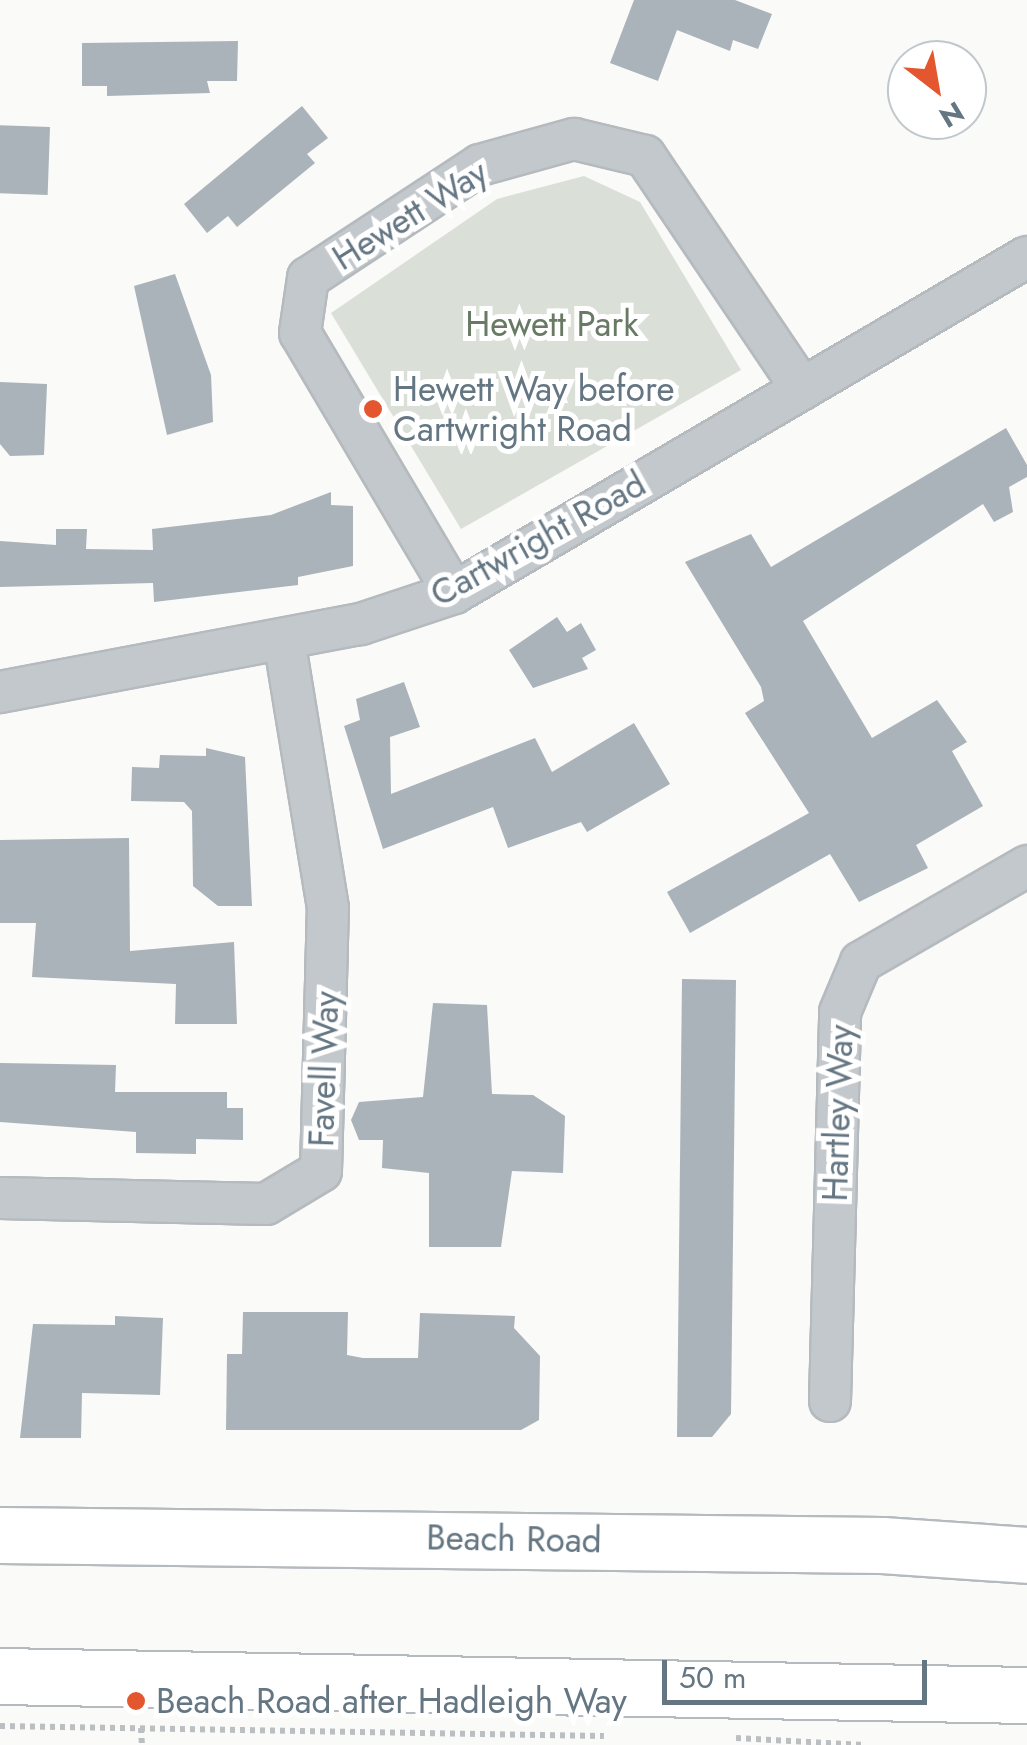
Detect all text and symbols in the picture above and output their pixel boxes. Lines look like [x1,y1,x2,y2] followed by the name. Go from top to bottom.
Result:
[887,40,987,140] north arrow
[932,91,972,138] text: N
[325,151,495,279] street label: Hewett Way
[465,303,639,345] park label: Hewett Park
[393,368,674,450] place label: Hewett Way before Cartwright Road
[362,398,384,420] marker: Hewett Way before Cartwright Road
[423,463,653,615] street label: Cartwright Road
[300,990,348,1148] street label: Favell Way
[814,1024,862,1202] street label: Hartley Way
[426,1516,602,1562] street label: Beach Road
[667,1640,932,1702] scale bar
[679,1656,746,1699] text: 50 m
[156,1680,627,1722] place label: Beach Road after Hadleigh Way
[125,1690,147,1712] marker: Beach Road after Hadleigh Way

